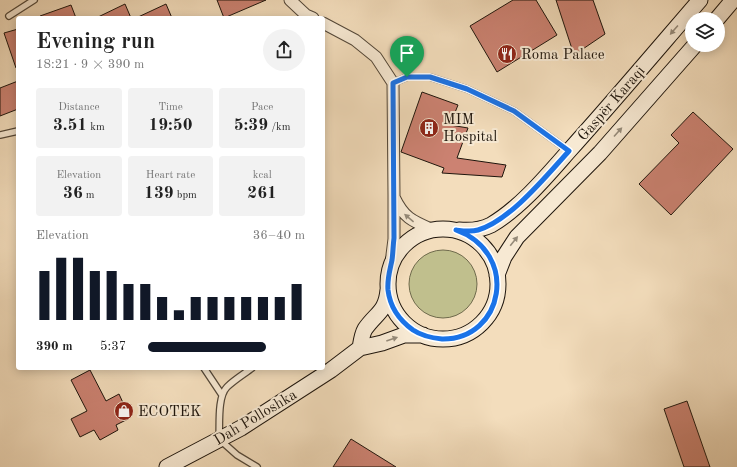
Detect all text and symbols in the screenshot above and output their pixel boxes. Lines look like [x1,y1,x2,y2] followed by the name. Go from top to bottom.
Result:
[685,12,725,52] map controls
[685,12,725,52] button: layers
[670,24,679,35] one-way arrow
[263,29,305,71] button: share
[36,31,155,53] text: Evening run
[390,36,424,77] pin
[396,42,418,64] icon: arrive
[496,43,518,65] restaurant icon: Roma Palace
[521,48,605,63] place label: Roma Palace
[36,58,144,71] text: 18:21 · 9 × 390 m
[576,64,649,144] street label: Gaspër Karaqi
[58,102,100,113] text: Distance
[158,102,183,113] text: Time
[251,102,273,113] text: Pace
[443,113,497,145] place label: MIM Hospital
[53,117,87,134] text: 3.51
[148,117,193,134] text: 19:50
[234,117,268,134] text: 5:39
[418,117,440,139] building icon: MIM Hospital
[87,122,105,133] text: km
[268,122,291,133] text: /km
[614,127,623,138] one-way arrow
[56,170,101,181] text: Elevation
[146,170,195,181] text: Heart rate
[253,170,272,181] text: kcal
[63,185,83,202] text: 36
[144,185,174,202] text: 139
[247,185,277,202] text: 261
[83,190,95,201] text: m
[174,190,197,201] text: bpm
[404,213,414,222] one-way arrow
[36,229,89,242] text: Elevation
[253,229,305,242] text: 36–40 m
[510,235,519,246] one-way arrow
[387,336,399,342] one-way arrow
[36,340,73,353] text: 390 m
[100,340,126,353] text: 5:37
[212,387,300,449] street label: Dah Polloshka
[113,400,135,422] shop icon: ECOTEK
[138,405,201,420] place label: ECOTEK

